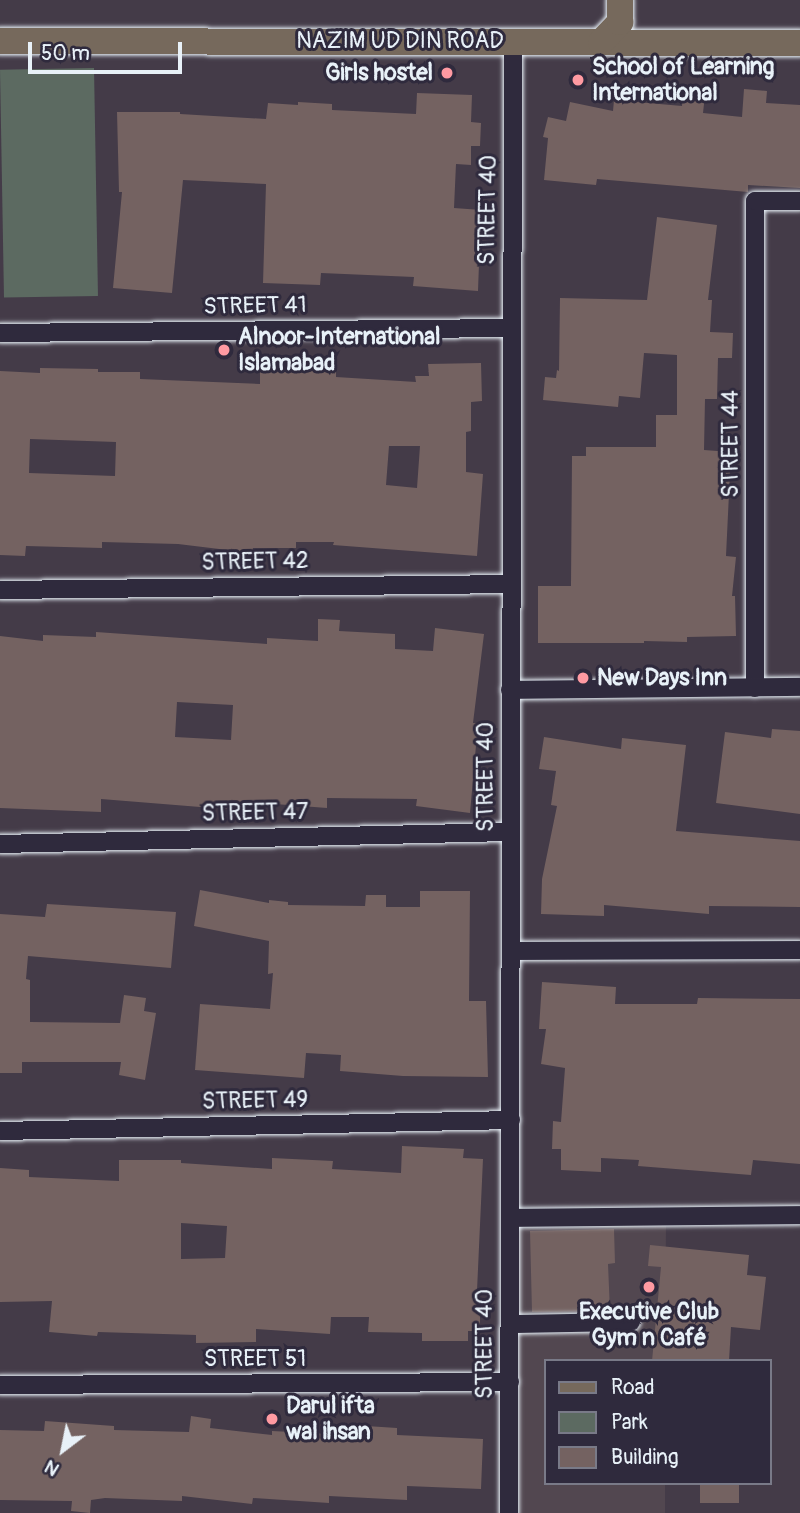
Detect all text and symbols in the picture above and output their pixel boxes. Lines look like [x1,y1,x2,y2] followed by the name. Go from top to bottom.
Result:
[296,27,504,55] street label: NAZIM UD DIN ROAD
[32,28,186,72] scale bar
[41,40,90,67] text: 50 m
[592,53,774,107] place label: School of Learning International
[325,59,433,87] place label: Girls hostel
[439,65,455,81] marker: Girls hostel
[570,72,586,88] marker: School of Learning International
[473,155,503,265] street label: STREET 40
[203,291,307,321] street label: STREET 41
[238,323,440,377] place label: Alnoor-International Islamabad
[216,342,232,358] marker: Alnoor-International Islamabad
[717,390,745,498] street label: STREET 44
[201,547,309,577] street label: STREET 42
[597,664,727,692] place label: New Days Inn
[575,670,591,686] marker: New Days Inn
[472,722,500,832] street label: STREET 40
[201,798,309,828] street label: STREET 47
[202,1086,308,1116] street label: STREET 49
[641,1279,657,1295] marker: Executive Club Gym n Café
[471,1289,499,1399] street label: STREET 40
[579,1298,719,1352] place label: Executive Club Gym n Café
[204,1345,306,1373] street label: STREET 51
[544,1359,772,1485] legend
[611,1374,655,1401] text: Road
[286,1392,375,1446] place label: Darul ifta wal ihsan
[611,1409,648,1436] text: Park
[264,1411,280,1427] marker: Darul ifta wal ihsan
[28,1415,98,1485] north arrow
[611,1444,678,1471] text: Building
[40,1454,64,1481] text: N

